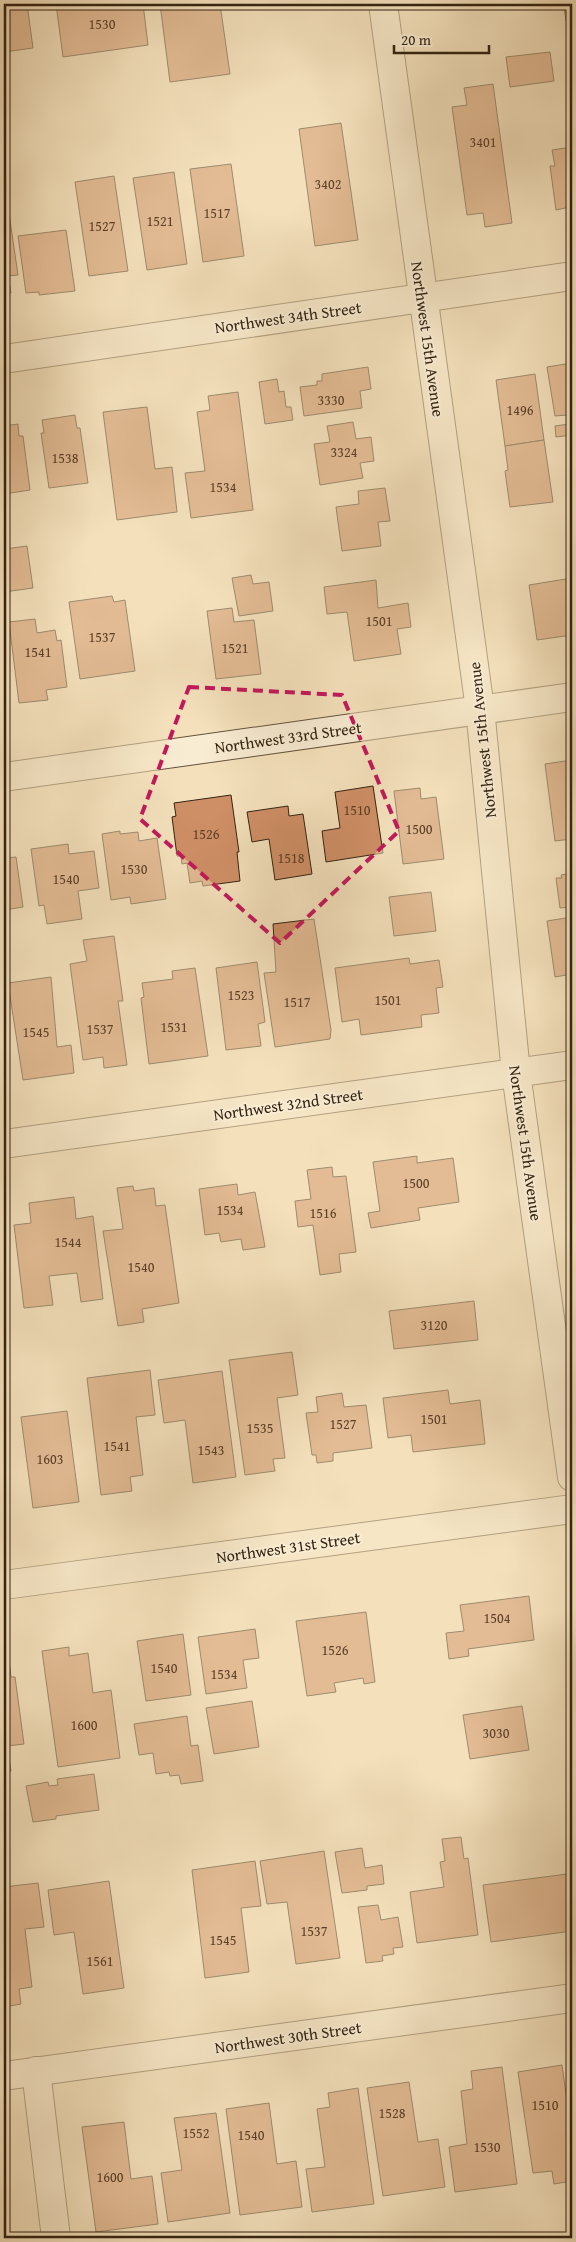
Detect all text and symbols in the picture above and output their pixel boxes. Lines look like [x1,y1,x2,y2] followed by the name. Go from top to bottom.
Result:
[89,14,116,34] house number: 1530
[394,22,488,54] scale bar
[401,29,432,50] text: 20 m
[470,132,496,152] house number: 3401
[315,174,341,194] house number: 3402
[204,203,231,223] house number: 1517
[147,211,173,231] house number: 1521
[89,216,116,236] house number: 1527
[405,260,451,418] street label: Northwest 15th Avenue
[213,295,363,339] street label: Northwest 34th Street
[318,390,345,410] house number: 3330
[507,400,534,420] house number: 1496
[331,442,358,462] house number: 3324
[52,448,79,468] house number: 1538
[210,477,237,497] house number: 1534
[366,611,392,631] house number: 1501
[89,627,116,647] house number: 1537
[222,638,248,658] house number: 1521
[25,642,51,662] house number: 1541
[462,661,502,819] street label: Northwest 15th Avenue
[213,715,363,759] street label: Northwest 33rd Street
[344,800,371,820] house number: 1510
[406,819,433,839] house number: 1500
[193,824,220,844] house number: 1526
[278,848,305,868] house number: 1518
[121,859,148,879] house number: 1530
[53,869,80,889] house number: 1540
[228,985,254,1005] house number: 1523
[375,990,401,1010] house number: 1501
[284,992,311,1012] house number: 1517
[161,1017,187,1037] house number: 1531
[87,1019,114,1039] house number: 1537
[23,1022,49,1042] house number: 1545
[503,1064,549,1222] street label: Northwest 15th Avenue
[212,1082,365,1126] street label: Northwest 32nd Street
[403,1173,430,1193] house number: 1500
[217,1200,244,1220] house number: 1534
[310,1203,337,1223] house number: 1516
[55,1232,82,1252] house number: 1544
[128,1257,155,1277] house number: 1540
[421,1315,448,1335] house number: 3120
[421,1409,447,1429] house number: 1501
[330,1414,357,1434] house number: 1527
[247,1418,273,1438] house number: 1535
[104,1436,130,1456] house number: 1541
[198,1440,224,1460] house number: 1543
[37,1449,63,1469] house number: 1603
[214,1525,362,1569] street label: Northwest 31st Street
[484,1608,511,1628] house number: 1504
[322,1640,349,1660] house number: 1526
[151,1658,178,1678] house number: 1540
[211,1664,238,1684] house number: 1534
[71,1715,98,1735] house number: 1600
[483,1723,510,1743] house number: 3030
[301,1921,328,1941] house number: 1537
[210,1930,236,1950] house number: 1545
[87,1951,113,1971] house number: 1561
[213,2015,363,2059] street label: Northwest 30th Street
[532,2095,559,2115] house number: 1510
[379,2103,406,2123] house number: 1528
[183,2123,209,2143] house number: 1552
[238,2125,265,2145] house number: 1540
[474,2137,501,2157] house number: 1530
[97,2167,124,2187] house number: 1600

